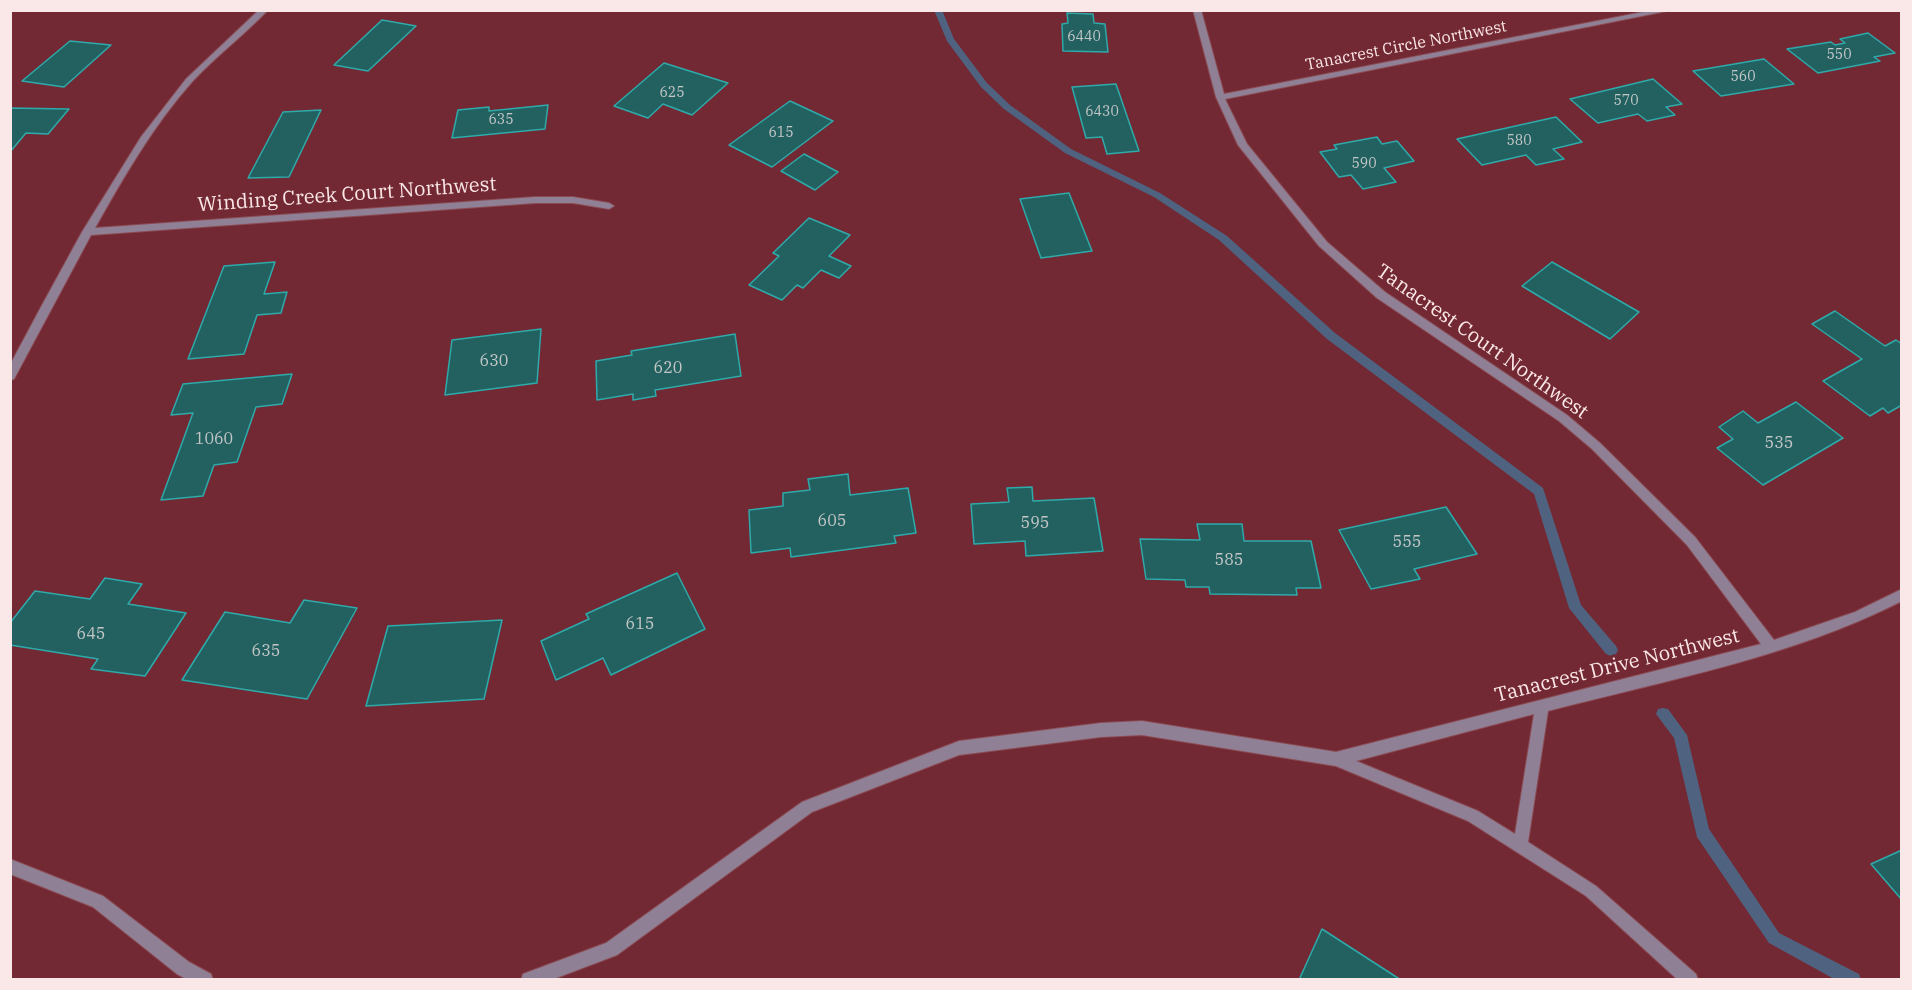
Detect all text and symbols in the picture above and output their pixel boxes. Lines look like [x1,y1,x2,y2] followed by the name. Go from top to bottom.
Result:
[1304,17,1508,75] street label: Tanacrest Circle Northwest
[1067,29,1101,45] house number: 6440
[1826,47,1852,63] house number: 550
[1730,69,1756,85] house number: 560
[659,85,685,101] house number: 625
[1613,93,1639,109] house number: 570
[1085,104,1119,120] house number: 6430
[488,112,514,128] house number: 635
[768,125,794,141] house number: 615
[1506,133,1532,149] house number: 580
[1351,156,1377,172] house number: 590
[197,173,497,217] street label: Winding Creek Court Northwest
[1371,260,1593,424] street label: Tanacrest Court Northwest
[480,351,508,371] house number: 630
[654,358,682,378] house number: 620
[195,429,233,449] house number: 1060
[1765,433,1793,453] house number: 535
[818,511,846,531] house number: 605
[1021,513,1049,533] house number: 595
[1393,532,1421,552] house number: 555
[1215,550,1243,570] house number: 585
[626,614,654,634] house number: 615
[77,624,105,644] house number: 645
[1492,624,1742,708] street label: Tanacrest Drive Northwest
[252,641,280,661] house number: 635

